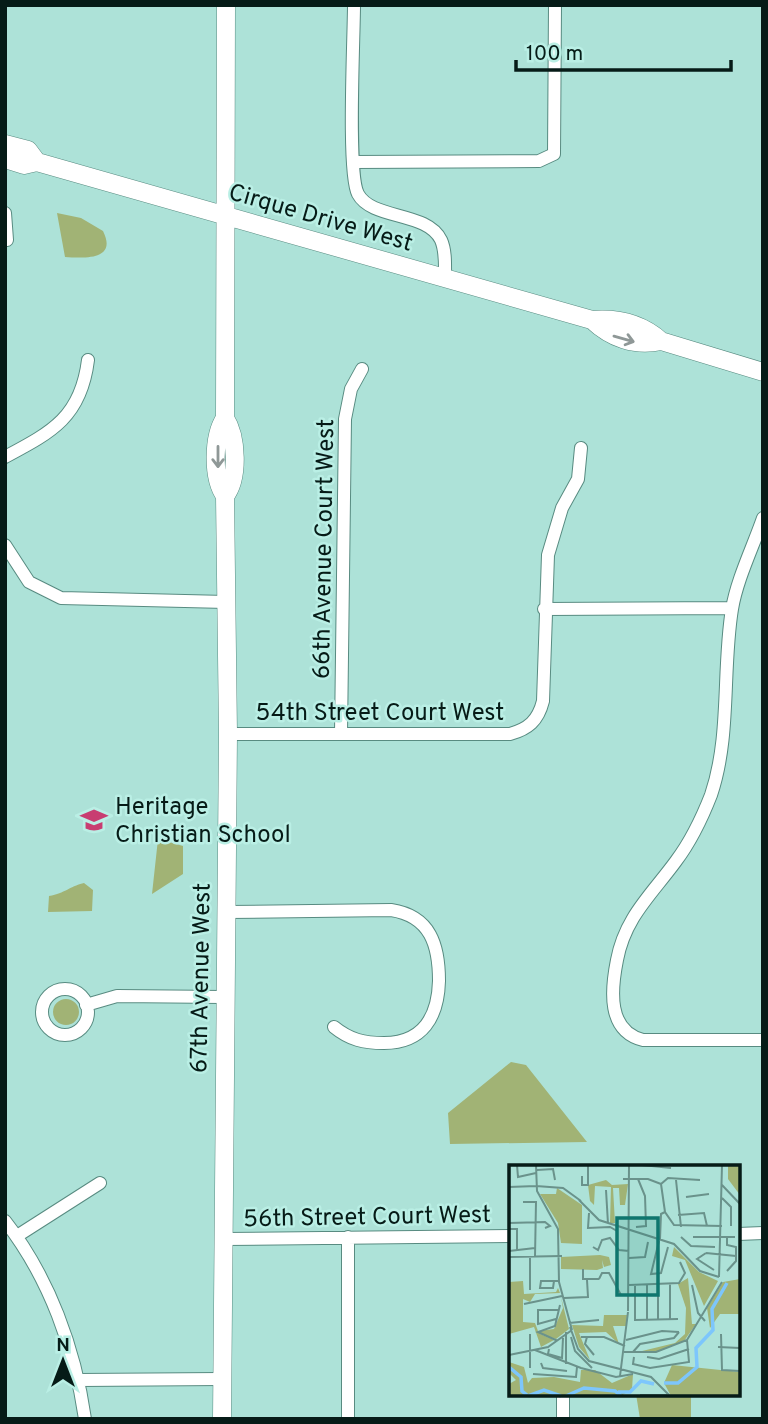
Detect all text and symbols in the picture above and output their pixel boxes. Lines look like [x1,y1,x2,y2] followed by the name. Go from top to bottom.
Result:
[516,28,731,72] scale bar
[526,41,583,68] text: 100 m
[225,178,416,260] street label: Cirque Drive West
[613,334,635,347] one-way arrow
[308,419,342,679] street label: 66th Avenue Court West
[211,445,224,468] one-way arrow
[256,699,504,729] street label: 54th Street Court West
[115,793,291,851] place label: Heritage Christian School
[79,805,109,835] school or university icon: Heritage Christian School
[185,883,219,1073] street label: 67th Avenue West
[509,1165,740,1396] inset map
[243,1201,491,1235] street label: 56th Street Court West
[28,1326,98,1396] north arrow
[56,1334,70,1358] text: N

